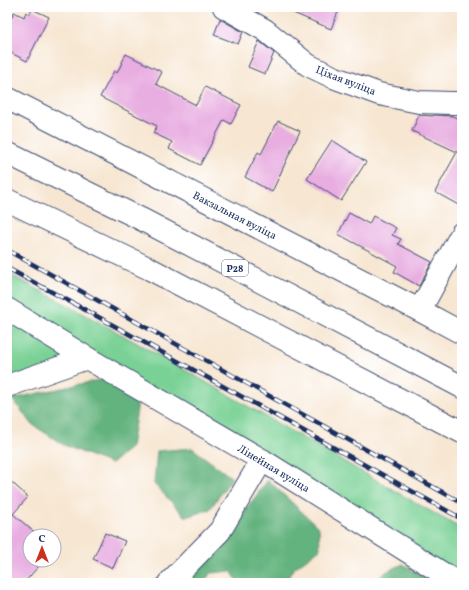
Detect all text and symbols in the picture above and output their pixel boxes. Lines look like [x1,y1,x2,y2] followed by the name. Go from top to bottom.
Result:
[313,63,378,100] street label: Ціхая вуліца
[190,189,279,244] street label: Вакзальная вуліца
[222,260,248,276] road number: Р28
[234,442,313,497] street label: Лінейная вуліца
[22,528,62,568] north arrow
[38,532,46,547] text: С

